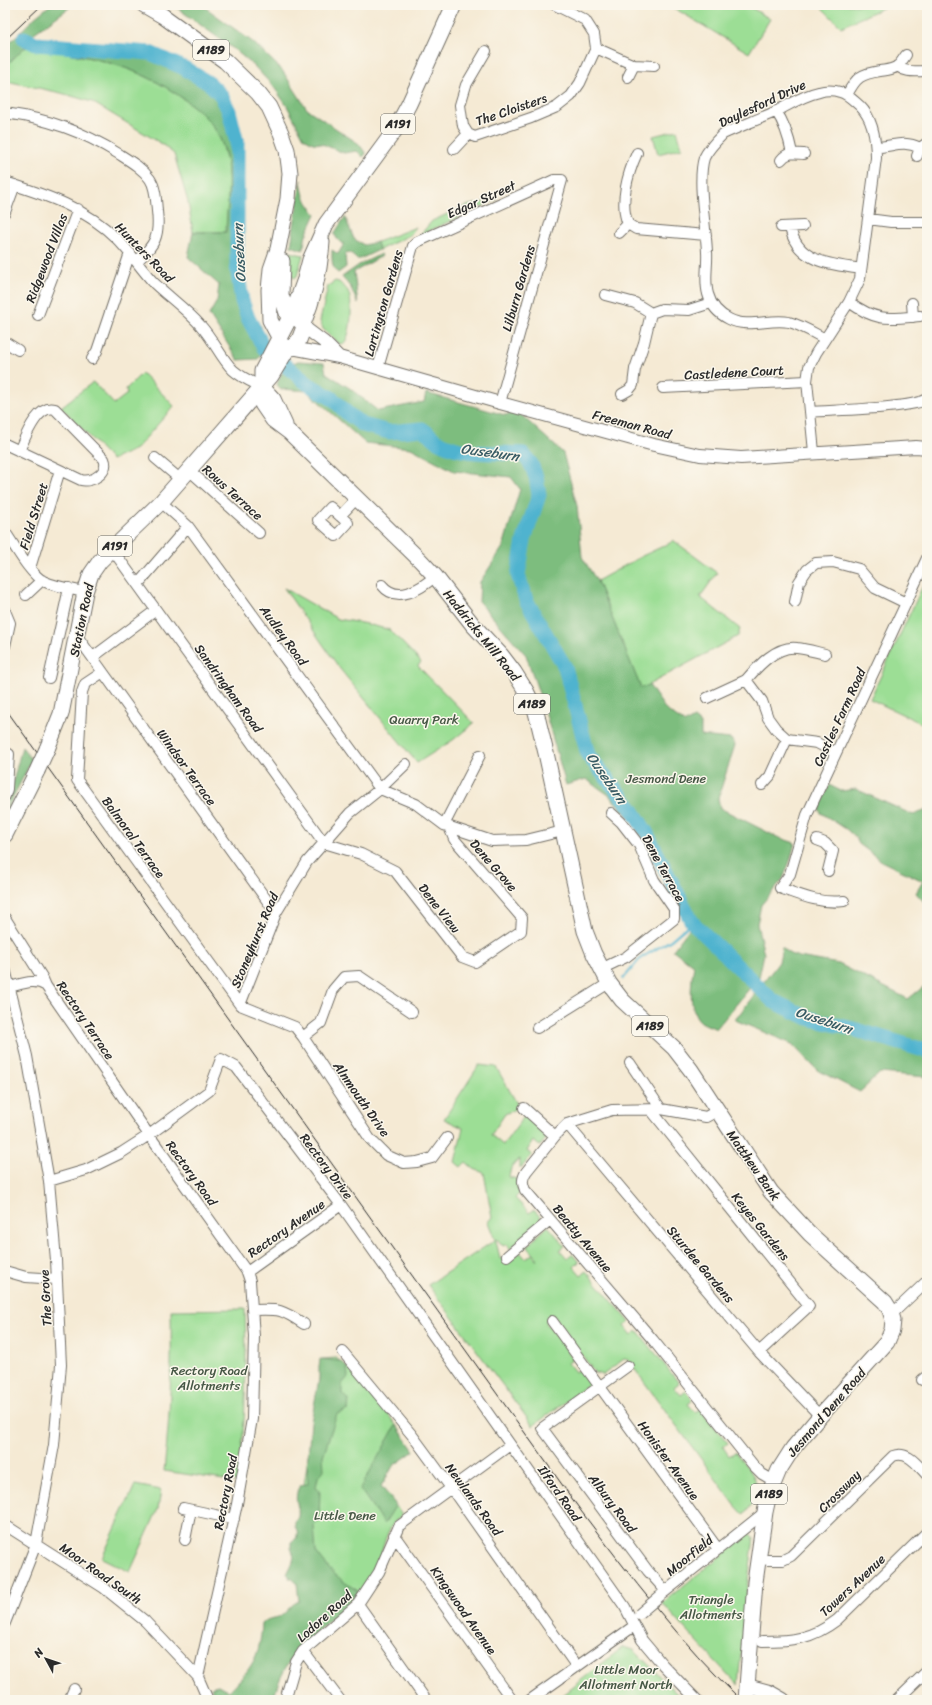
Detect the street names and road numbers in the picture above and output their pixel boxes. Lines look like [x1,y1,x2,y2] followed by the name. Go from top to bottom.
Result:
[193,40,229,60] road number: A189
[715,73,810,134] street label: Daylesford Drive
[472,86,551,132] street label: The Cloisters
[381,114,415,134] road number: A191
[443,174,520,225] street label: Edgar Street
[19,209,74,306] street label: Ridgewood Villas
[109,216,181,289] street label: Hunters Road
[495,242,542,334] street label: Lilburn Gardens
[357,246,410,359] street label: Lartington Gardens
[684,358,785,387] street label: Castledene Court
[590,403,675,446] street label: Freeman Road
[197,459,269,526] street label: Rows Terrace
[12,479,55,553] street label: Field Street
[98,536,132,556] road number: A191
[63,580,101,659] street label: Station Road
[437,584,527,687] street label: Haddricks Mill Road
[253,599,314,671] street label: Audley Road
[188,639,270,739] street label: Sandringham Road
[807,663,873,770] street label: Castles Farm Road
[514,694,550,714] road number: A189
[151,724,223,811] street label: Windsor Terrace
[96,791,171,883] street label: Balmoral Terrace
[636,830,692,906] street label: Dene Terrace
[464,834,524,897] street label: Dene Grove
[413,878,467,938] street label: Dene View
[224,888,285,992] street label: Stoneyhurst Road
[50,976,121,1065] street label: Rectory Terrace
[632,1016,668,1036] road number: A189
[326,1056,396,1142] street label: Alnmouth Drive
[721,1125,787,1206] street label: Matthew Bank
[294,1128,360,1205] street label: Rectory Drive
[160,1136,224,1212] street label: Rectory Road
[725,1187,796,1266] street label: Keyes Gardens
[243,1193,330,1264] street label: Rectory Avenue
[547,1199,619,1278] street label: Beatty Avenue
[661,1220,741,1309] street label: Sturdee Gardens
[33,1269,58,1327] street label: The Grove
[780,1362,872,1463] street label: Jesmond Dene Road
[632,1415,706,1505] street label: Honister Avenue
[207,1451,244,1532] street label: Rectory Road
[439,1458,509,1542] street label: Newlands Road
[531,1459,588,1527] street label: Ilford Road
[812,1464,867,1518] street label: Crossway
[582,1468,643,1539] street label: Albury Road
[751,1484,787,1504] road number: A189
[660,1528,719,1582] street label: Moorfield
[55,1536,147,1611] street label: Moor Road South
[814,1548,891,1622] street label: Towers Avenue
[424,1561,503,1660] street label: Kingswood Avenue
[291,1584,358,1648] street label: Lodore Road

